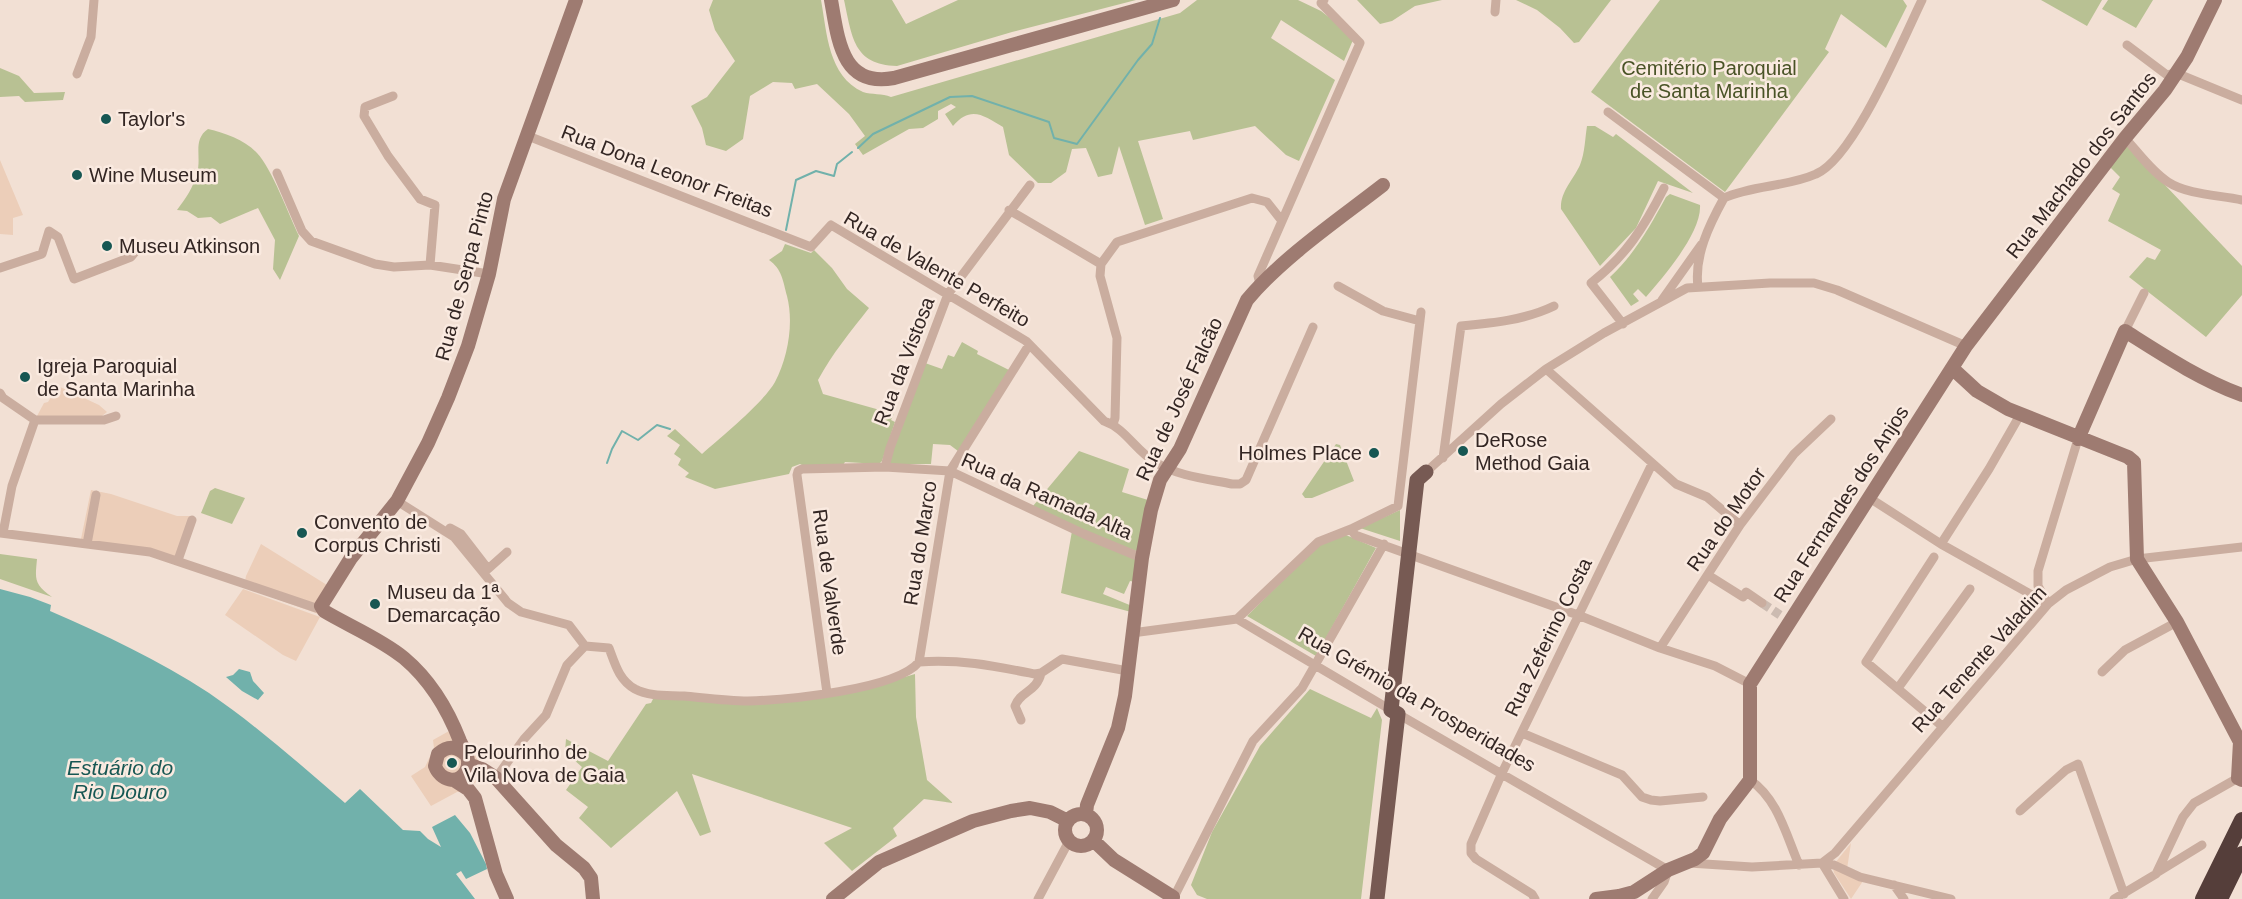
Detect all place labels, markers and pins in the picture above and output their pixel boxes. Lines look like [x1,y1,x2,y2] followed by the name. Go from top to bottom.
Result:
[118,108,185,130] place label: Taylor's
[99,112,113,126] marker: Taylor's
[89,164,217,186] place label: Wine Museum
[70,168,84,182] marker: Wine Museum
[119,235,260,257] place label: Museu Atkinson
[100,239,114,253] marker: Museu Atkinson
[37,355,196,400] place label: Igreja Paroquial de Santa Marinha
[18,370,32,384] marker: Igreja Paroquial de Santa Marinha
[1475,429,1590,474] place label: DeRose Method Gaia
[1239,442,1362,464] place label: Holmes Place
[1456,444,1470,458] marker: DeRose Method Gaia
[1367,446,1381,460] marker: Holmes Place
[314,511,441,556] place label: Convento de Corpus Christi
[295,526,309,540] marker: Convento de Corpus Christi
[387,581,500,626] place label: Museu da 1ª Demarcação
[368,597,382,611] marker: Museu da 1ª Demarcação
[464,741,626,786] place label: Pelourinho de Vila Nova de Gaia
[445,756,459,770] marker: Pelourinho de Vila Nova de Gaia

